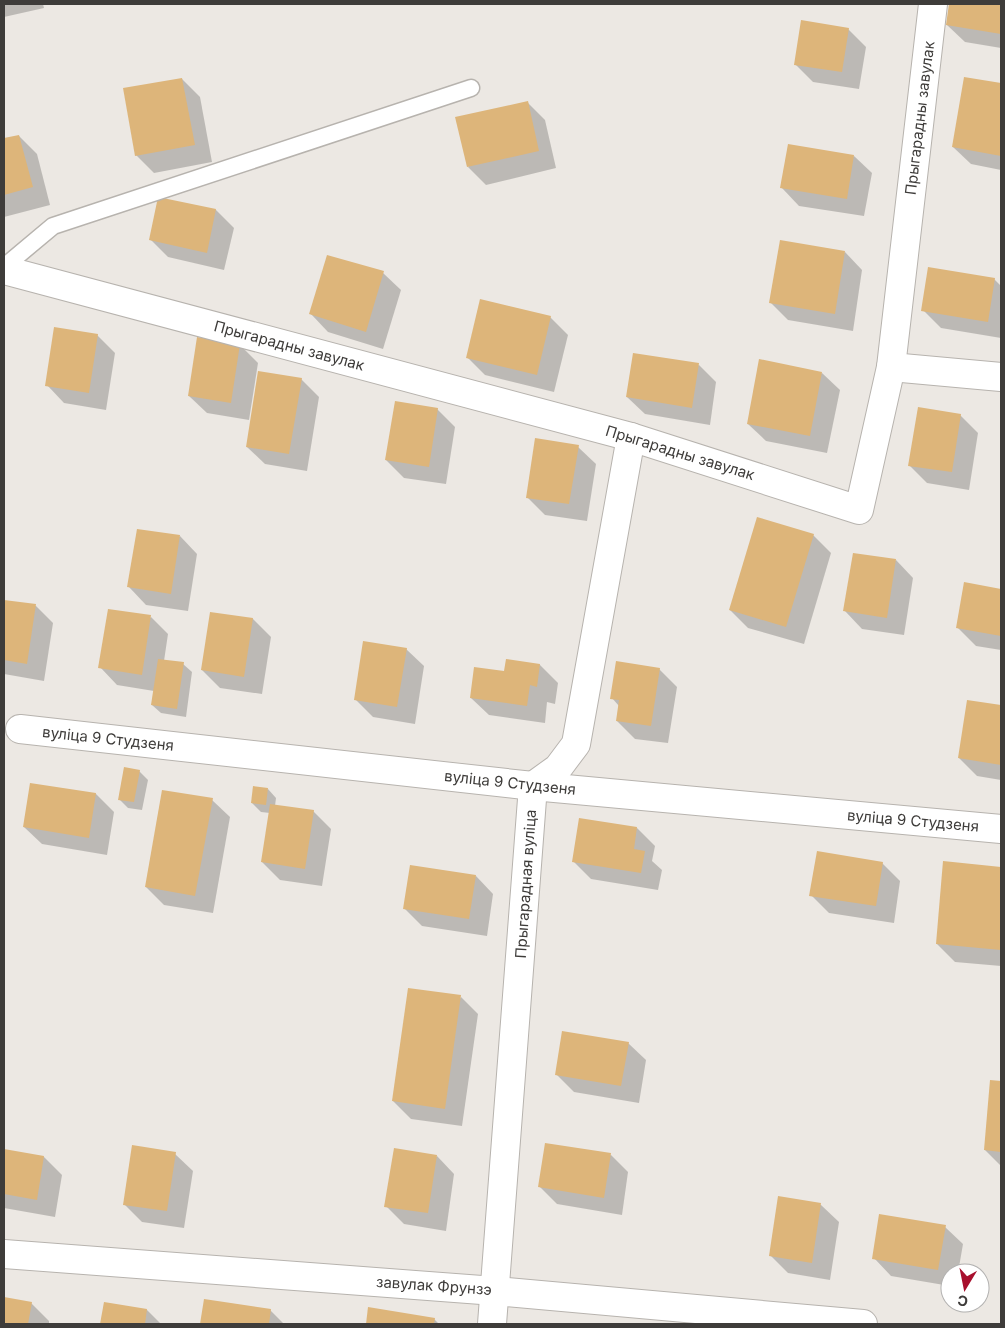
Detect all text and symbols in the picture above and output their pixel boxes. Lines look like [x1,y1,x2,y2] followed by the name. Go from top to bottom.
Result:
[901,40,938,196] street label: Прыгарадны завулак
[212,316,366,375] street label: Прыгарадны завулак
[603,421,757,484] street label: Прыгарадны завулак
[41,722,175,755] street label: вуліца 9 Студзеня
[443,766,577,799] street label: вуліца 9 Студзеня
[846,805,980,836] street label: вуліца 9 Студзеня
[511,809,540,959] street label: Прыгарадная вуліца
[940,1263,990,1313] north arrow
[376,1272,493,1299] street label: завулак Фрунзэ
[956,1292,969,1311] text: С

